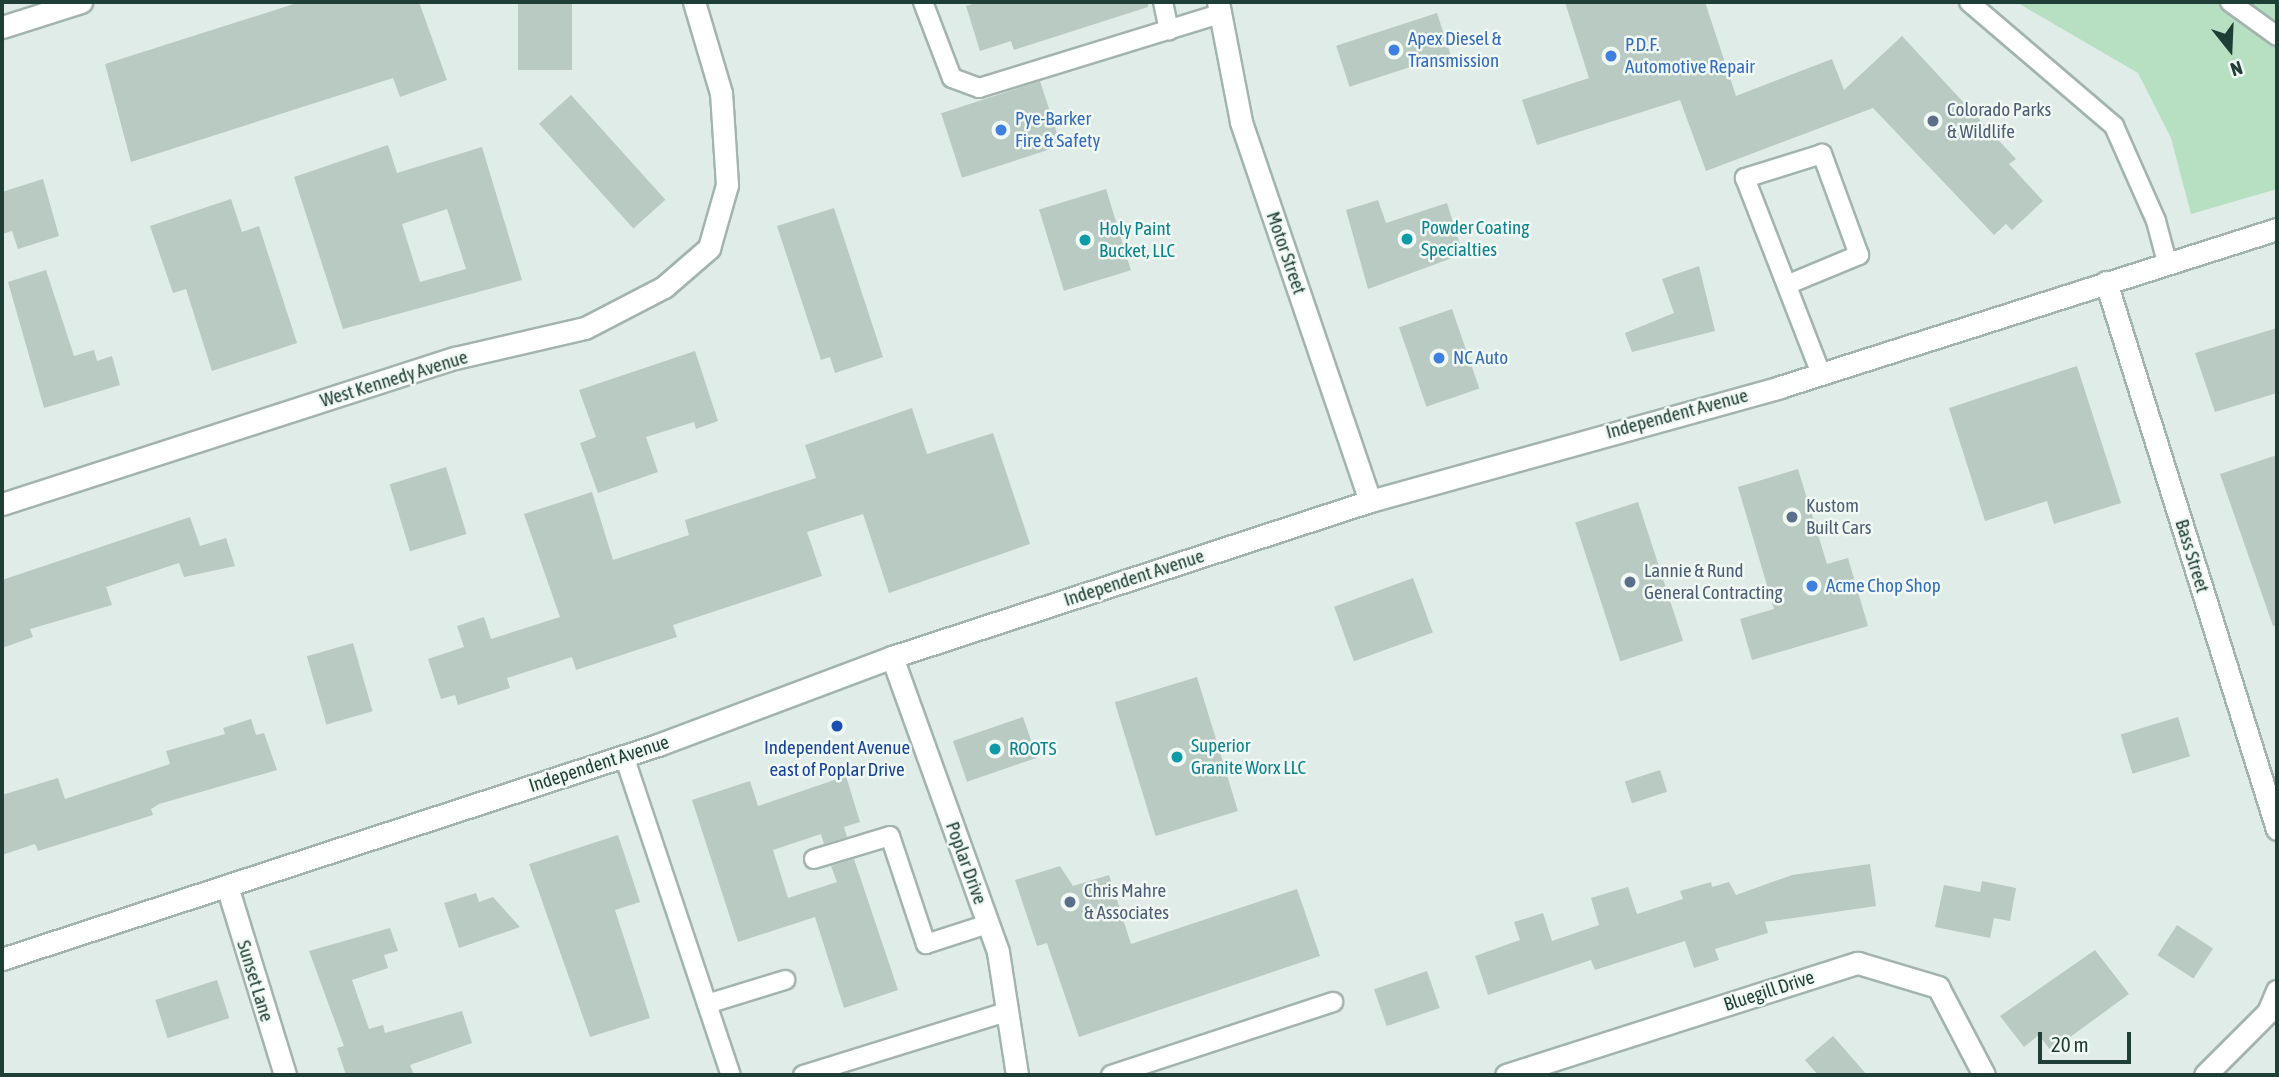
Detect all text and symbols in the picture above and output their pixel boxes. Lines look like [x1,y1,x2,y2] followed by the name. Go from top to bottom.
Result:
[2195,14,2265,84] north arrow
[1408,28,1502,72] place label: Apex Diesel & Transmission
[1625,34,1755,78] place label: P.D.F. Automotive Repair
[1386,42,1402,58] marker: Apex Diesel & Transmission
[1603,48,1619,64] marker: P.D.F. Automotive Repair
[2228,57,2245,81] text: N
[1947,99,2051,143] place label: Colorado Parks & Wildlife
[1015,108,1100,152] place label: Pye-Barker Fire & Safety
[1925,113,1941,129] marker: Colorado Parks & Wildlife
[993,122,1009,138] marker: Pye-Barker Fire & Safety
[1261,209,1311,297] street label: Motor Street
[1421,217,1529,261] place label: Powder Coating Specialties
[1099,218,1175,262] place label: Holy Paint Bucket, LLC
[1399,231,1415,247] marker: Powder Coating Specialties
[1077,232,1093,248] marker: Holy Paint Bucket, LLC
[317,346,471,412] street label: West Kennedy Avenue
[1453,347,1508,369] place label: NC Auto
[1431,350,1447,366] marker: NC Auto
[1604,384,1750,444] street label: Independent Avenue
[1806,495,1871,539] place label: Kustom Built Cars
[1784,509,1800,525] marker: Kustom Built Cars
[2170,517,2214,595] street label: Bass Street
[1061,545,1207,611] street label: Independent Avenue
[1644,560,1783,604] place label: Lannie & Rund General Contracting
[1622,574,1638,590] marker: Lannie & Rund General Contracting
[1826,575,1941,597] place label: Acme Chop Shop
[1804,578,1820,594] marker: Acme Chop Shop
[829,718,845,734] marker: Independent Avenue east of Poplar Drive
[526,731,672,797] street label: Independent Avenue
[1191,735,1306,779] place label: Superior Granite Worx LLC
[764,737,910,781] place label: Independent Avenue east of Poplar Drive
[1009,738,1056,760] place label: ROOTS
[987,741,1003,757] marker: ROOTS
[1169,749,1185,765] marker: Superior Granite Worx LLC
[941,819,991,907] street label: Poplar Drive
[1084,880,1169,924] place label: Chris Mahre & Associates
[1062,894,1078,910] marker: Chris Mahre & Associates
[232,938,278,1024] street label: Sunset Lane
[1721,966,1817,1016] street label: Bluegill Drive
[2041,1018,2134,1062] scale bar
[2051,1032,2089,1056] text: 20 m

